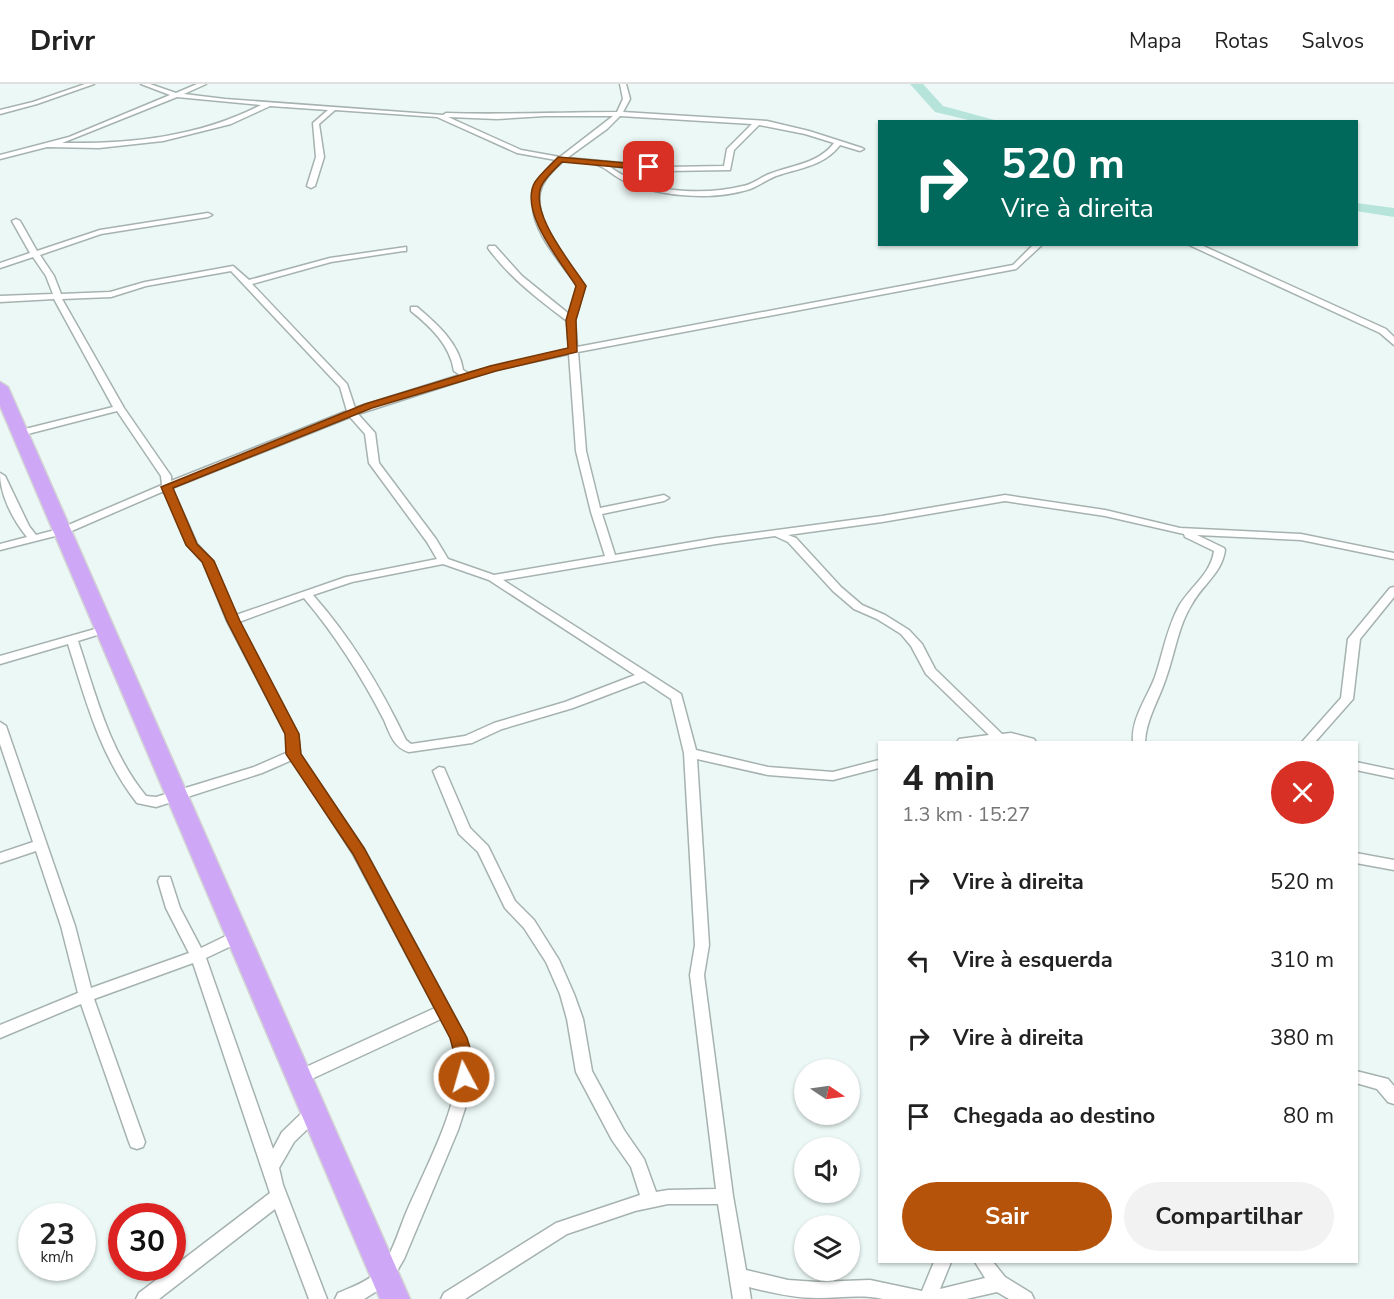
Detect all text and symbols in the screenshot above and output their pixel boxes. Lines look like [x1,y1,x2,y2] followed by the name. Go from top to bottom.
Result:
[30,22,95,60] text: Drivr
[1129,27,1182,55] text: Mapa
[1215,27,1269,55] text: Rotas
[1302,27,1364,55] text: Salvos
[1001,136,1125,193] text: 520 m
[623,141,674,192] pin
[902,144,980,222] icon: right
[632,150,665,183] icon: arrive
[1001,190,1154,227] text: Vire à direita
[902,754,995,803] text: 4 min
[1271,761,1334,824] button: close
[902,801,1030,828] text: 1.3 km · 15:27
[902,866,935,899] icon: right
[953,867,1084,897] text: Vire à direita
[1270,867,1334,897] text: 520 m
[902,944,935,977] icon: left
[953,945,1113,975] text: Vire à esquerda
[1270,945,1334,975] text: 310 m
[902,1022,935,1055] icon: right
[953,1023,1084,1053] text: Vire à direita
[1270,1023,1334,1053] text: 380 m
[432,1045,496,1109] position arrow
[794,1059,860,1125] north arrow
[794,1059,860,1281] map controls
[902,1100,935,1133] icon: arrive
[953,1101,1155,1131] text: Chegada ao destino
[1283,1101,1334,1131] text: 80 m
[794,1137,860,1203] button: sound
[902,1182,1112,1251] button: Sair
[1124,1182,1334,1251] button: Compartilhar
[108,1203,186,1281] speed limit sign: 30
[39,1214,75,1255] text: 23
[794,1215,860,1281] button: layers
[40,1247,74,1267] text: km/h

